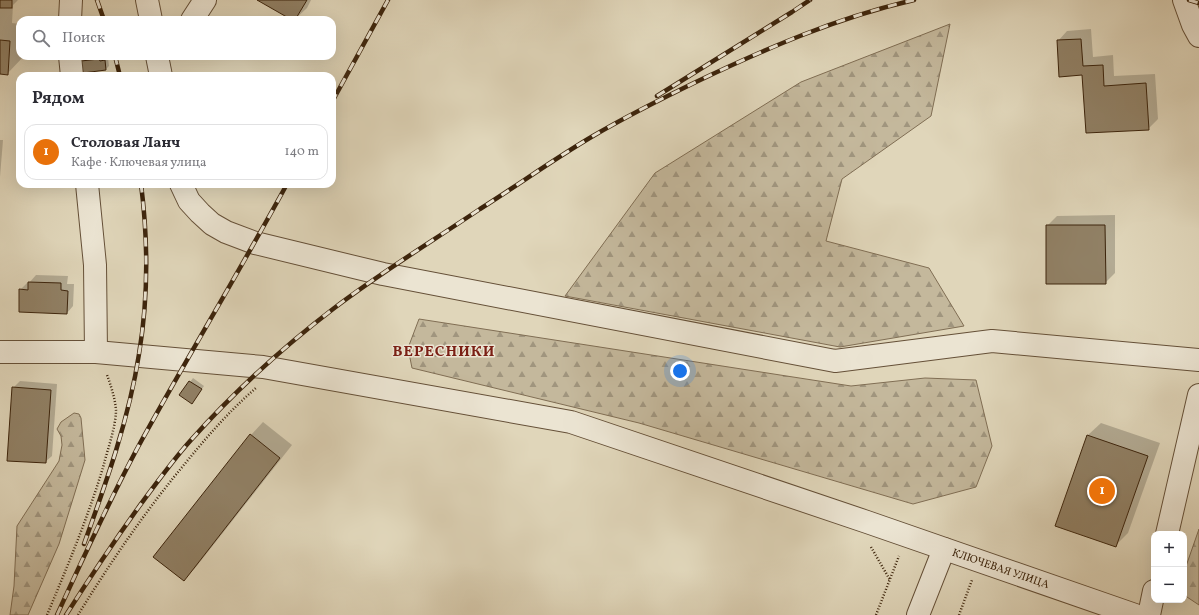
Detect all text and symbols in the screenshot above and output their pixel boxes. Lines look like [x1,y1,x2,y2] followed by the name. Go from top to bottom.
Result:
[16,16,336,60] search box
[30,27,52,49] icon: search
[62,28,105,49] text: Поиск
[32,87,85,110] text: Рядом
[71,133,180,154] text: Столовая Ланч
[43,143,49,161] text: 1
[285,143,319,161] text: 140 m
[71,154,206,172] text: Кафе · Ключевая улица
[392,342,496,363] district label: ВЕРЕСНИКИ
[670,361,690,381] your location
[1089,476,1115,506] pin: 1
[1151,531,1187,603] map controls
[1151,531,1187,567] button: +
[950,546,1051,593] street label: КЛЮЧЕВАЯ УЛИЦА
[1151,567,1187,603] button: −

